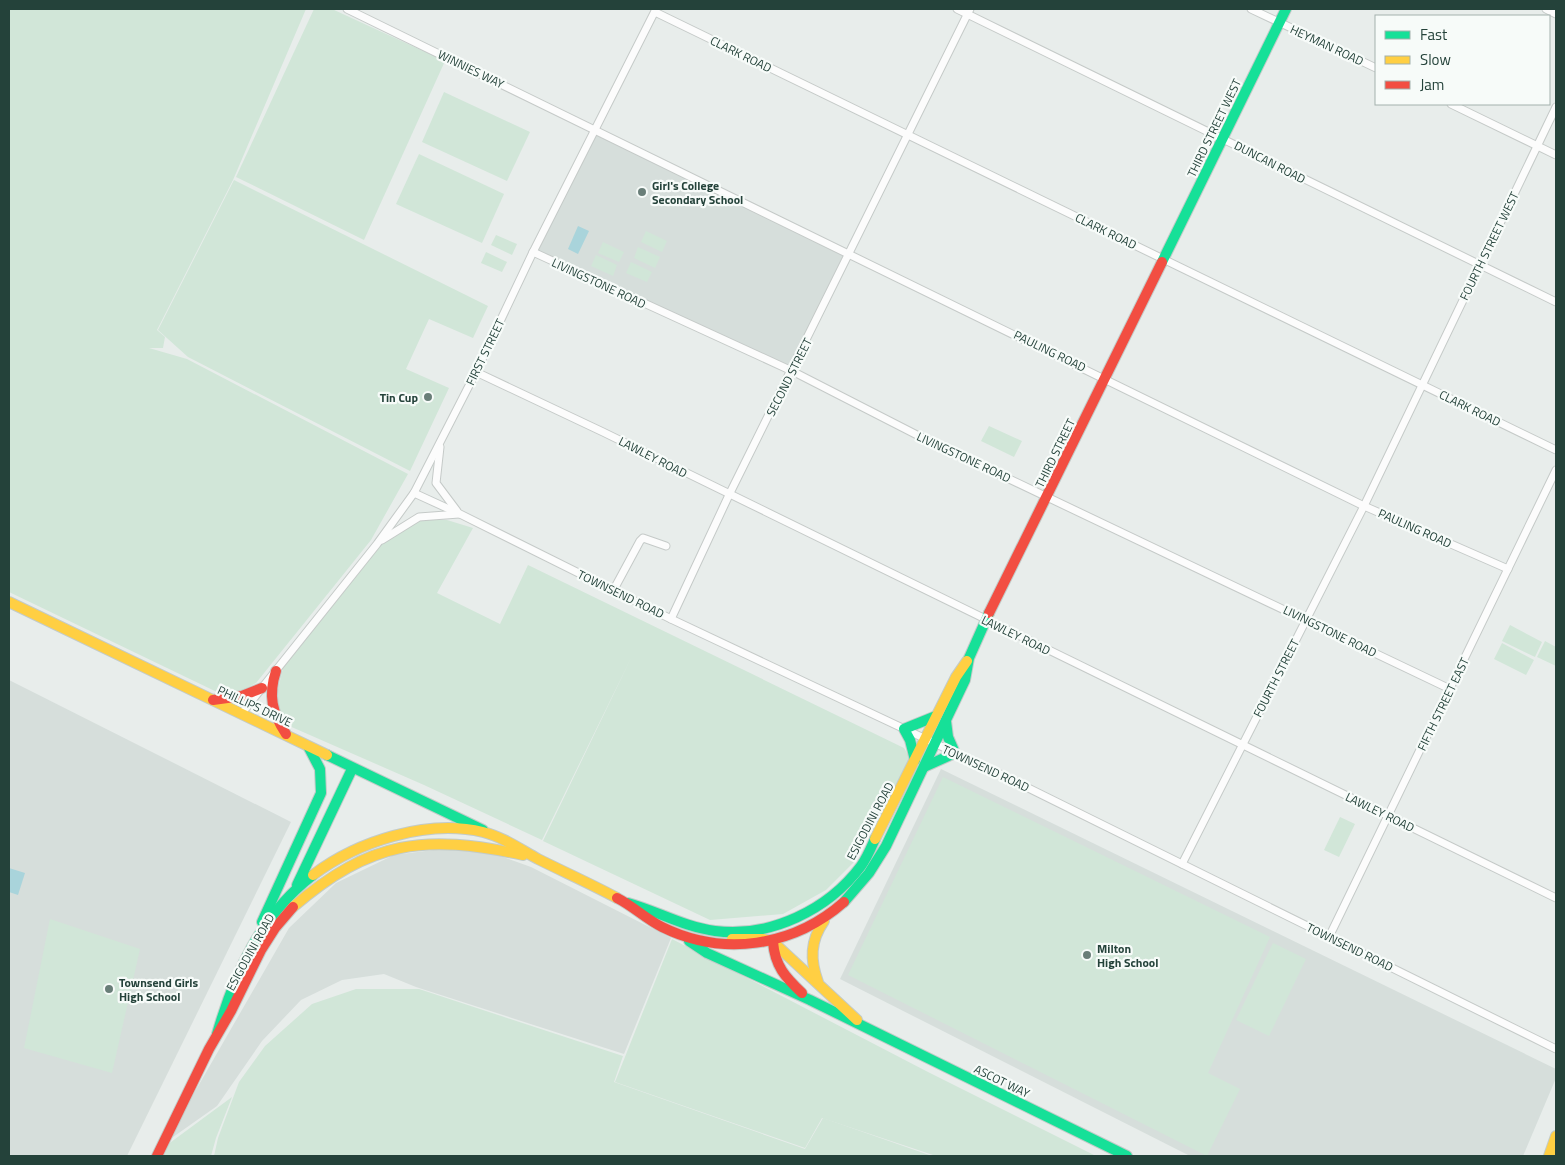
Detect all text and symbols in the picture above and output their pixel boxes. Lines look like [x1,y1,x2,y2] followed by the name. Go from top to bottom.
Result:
[1375,15,1550,105] legend
[1287,20,1367,70] street label: HEYMAN ROAD
[1420,23,1448,46] text: Fast
[707,31,775,77] street label: CLARK ROAD
[435,45,508,94] street label: WINNIES WAY
[1420,48,1451,71] text: Slow
[1420,73,1444,96] text: Jam
[1182,75,1246,181] street label: THIRD STREET WEST
[1231,136,1309,188] street label: DUNCAN ROAD
[652,176,743,209] place label: Girl's College Secondary School
[636,186,648,198] marker: Girl's College Secondary School
[1454,188,1524,303] street label: FOURTH STREET WEST
[1072,208,1140,254] street label: CLARK ROAD
[549,253,650,313] street label: LIVINGSTONE ROAD
[461,315,510,388] street label: FIRST STREET
[1011,325,1090,377] street label: PAULING ROAD
[761,334,817,419] street label: SECOND STREET
[1436,385,1504,431] street label: CLARK ROAD
[380,388,418,407] place label: Tin Cup
[422,391,434,403] marker: Tin Cup
[1030,415,1080,491] street label: THIRD STREET
[914,427,1015,487] street label: LIVINGSTONE ROAD
[615,432,691,483] street label: LAWLEY ROAD
[1375,503,1455,553] street label: PAULING ROAD
[574,565,668,623] street label: TOWNSEND ROAD
[1280,600,1380,662] street label: LIVINGSTONE ROAD
[978,610,1054,660] street label: LAWLEY ROAD
[1248,635,1304,721] street label: FOURTH STREET
[1412,654,1474,754] street label: FIFTH STREET EAST
[214,680,296,732] street label: PHILLIPS DRIVE
[939,739,1033,797] street label: TOWNSEND ROAD
[841,778,899,863] street label: ESIGODINI ROAD
[1342,787,1418,837] street label: LAWLEY ROAD
[221,910,279,994] street label: ESIGODINI ROAD
[1303,918,1397,976] street label: TOWNSEND ROAD
[1097,939,1158,972] place label: Milton High School
[1081,949,1093,961] marker: Milton High School
[119,973,199,1006] place label: Townsend Girls High School
[103,983,115,995] marker: Townsend Girls High School
[971,1059,1034,1103] street label: ASCOT WAY

